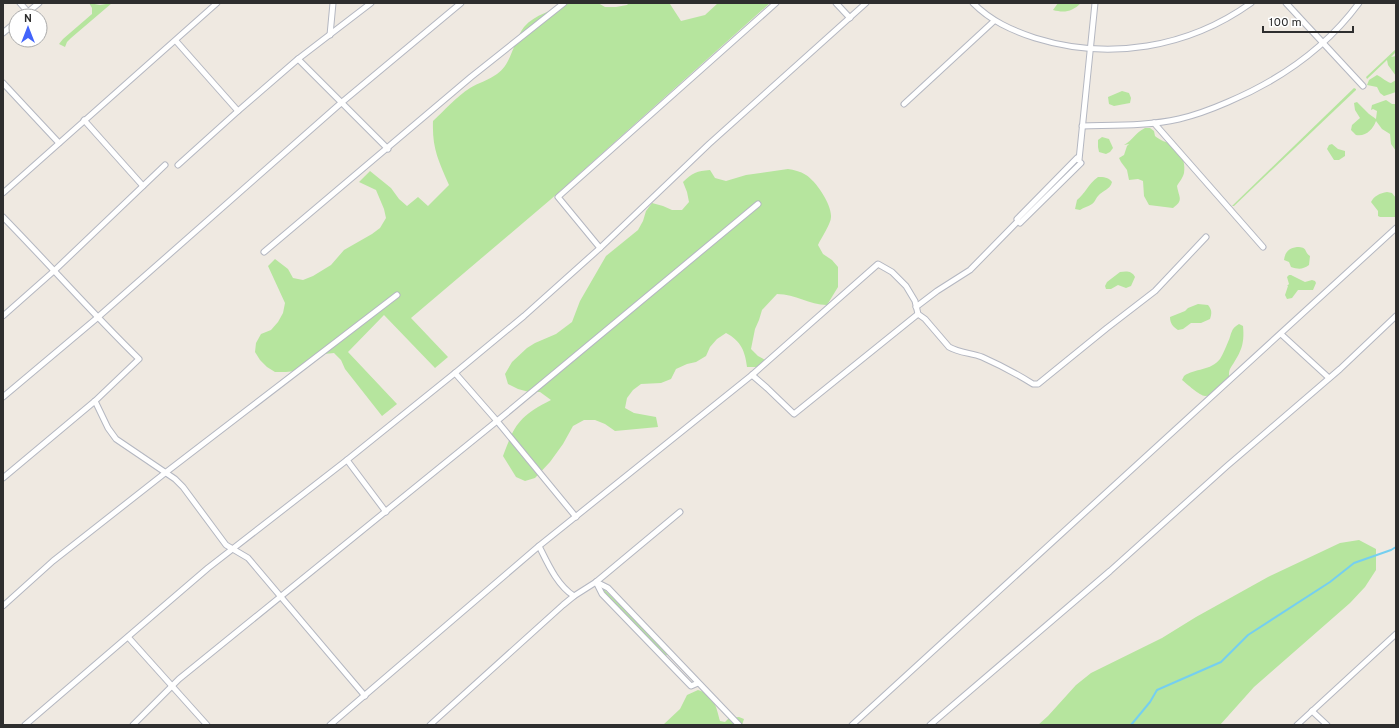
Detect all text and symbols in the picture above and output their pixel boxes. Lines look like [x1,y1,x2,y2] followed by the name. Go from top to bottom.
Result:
[8,8,48,48] north arrow
[1263,8,1353,34] scale bar
[24,12,32,26] text: N
[1269,15,1302,31] text: 100 m

